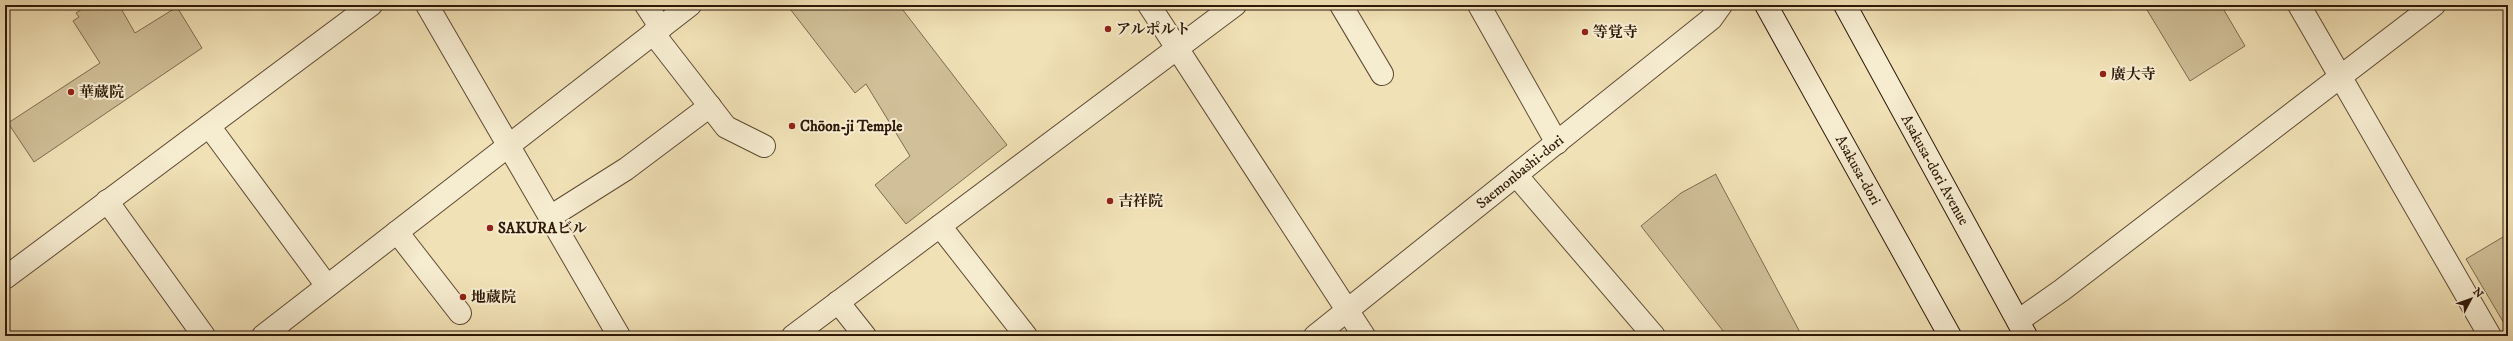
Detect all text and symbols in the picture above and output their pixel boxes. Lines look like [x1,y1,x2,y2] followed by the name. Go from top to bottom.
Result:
[1116,20,1190,39] place label: アルポルト
[1593,23,1638,42] place label: 等覚寺
[1103,24,1113,34] marker: アルポルト
[1580,27,1590,37] marker: 等覚寺
[2111,65,2156,84] place label: 廣大寺
[2098,69,2108,79] marker: 廣大寺
[79,83,124,102] place label: 華蔵院
[66,87,76,97] marker: 華蔵院
[1897,111,1973,229] street label: Asakusa-dori Avenue
[800,117,903,136] place label: Chōon-ji Temple
[787,121,797,131] marker: Chōon-ji Temple
[1472,131,1568,213] street label: Saemonbashi-dori
[1831,132,1885,208] street label: Asakusa-dori
[1118,192,1163,211] place label: 吉祥院
[1105,196,1115,206] marker: 吉祥院
[498,219,587,238] place label: SAKURAビル
[485,223,495,233] marker: SAKURAビル
[2451,279,2491,319] north arrow
[2470,285,2486,301] text: N
[471,288,516,307] place label: 地蔵院
[458,292,468,302] marker: 地蔵院

